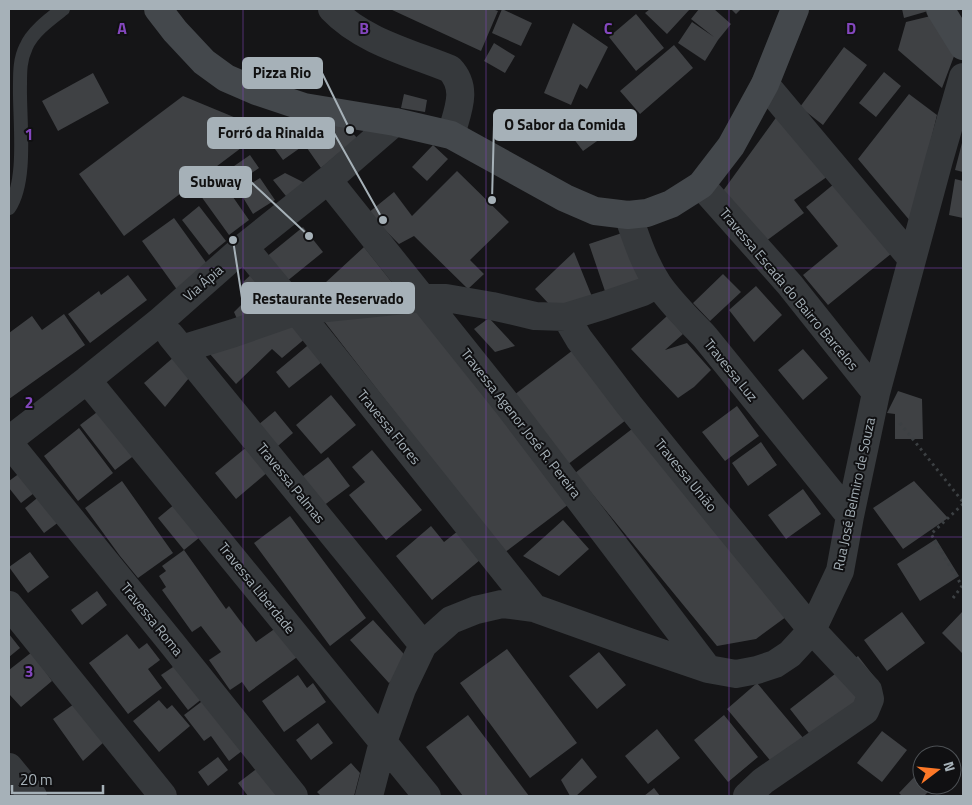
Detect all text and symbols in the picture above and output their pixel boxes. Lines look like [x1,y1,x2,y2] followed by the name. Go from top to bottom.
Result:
[117,16,127,40] text: A
[359,16,369,40] text: B
[604,16,613,40] text: C
[846,16,856,40] text: D
[243,58,322,88] callout: Pizza Rio
[253,61,311,84] text: Pizza Rio
[494,110,636,140] callout: O Sabor da Comida
[504,113,626,136] text: O Sabor da Comida
[208,118,334,148] callout: Forró da Rinalda
[218,121,325,144] text: Forró da Rinalda
[25,122,33,146] text: 1
[180,167,251,197] callout: Subway
[190,170,242,193] text: Subway
[715,203,864,375] street label: Travessa Escada do Bairro Barcelos
[178,259,227,306] street label: Via Ápia
[242,283,414,313] callout: Restaurante Reservado
[252,287,404,310] text: Restaurante Reservado
[700,334,763,406] street label: Travessa Luz
[456,343,587,502] street label: Travessa Agenor José R. Pereira
[353,385,426,469] street label: Travessa Flores
[25,390,33,414] text: 2
[827,415,880,573] street label: Rua José Belmiro de Souza
[650,434,722,516] street label: Travessa União
[252,438,331,528] street label: Travessa Palmas
[214,537,301,638] street label: Travessa Liberdade
[116,577,189,660] street label: Travessa Roma
[25,659,33,683] text: 3
[912,745,962,795] north arrow
[939,759,961,774] text: N
[12,762,104,794] scale bar
[20,768,53,791] text: 20 m

